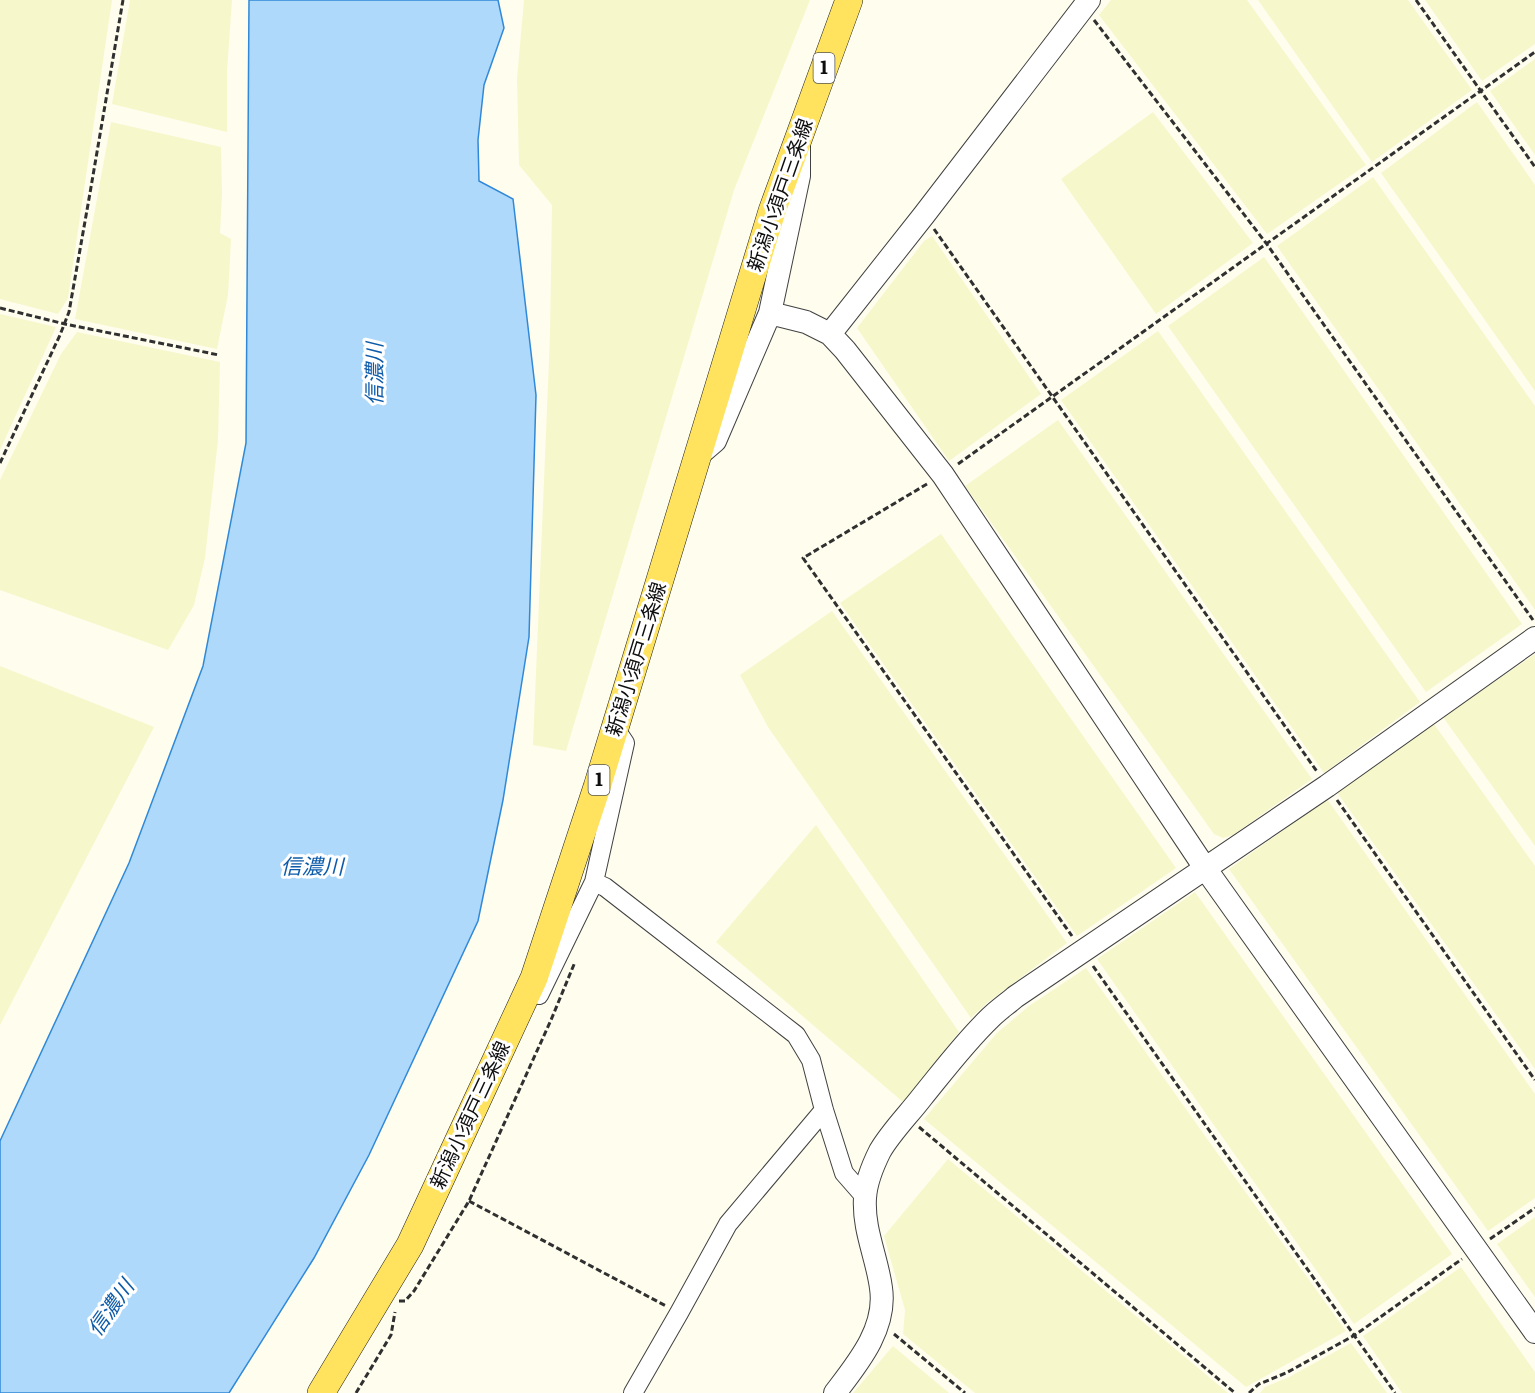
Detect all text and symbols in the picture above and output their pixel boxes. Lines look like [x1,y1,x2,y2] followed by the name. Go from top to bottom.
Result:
[814,53,834,83] road number: 1
[738,114,818,275] street label: 新潟小須戸三条線
[357,341,388,406] water label: 信濃川
[596,578,672,739] street label: 新潟小須戸三条線
[588,765,610,795] road number: 1
[281,849,345,880] water label: 信濃川
[421,1035,516,1193] street label: 新潟小須戸三条線
[78,1270,141,1341] water label: 信濃川

